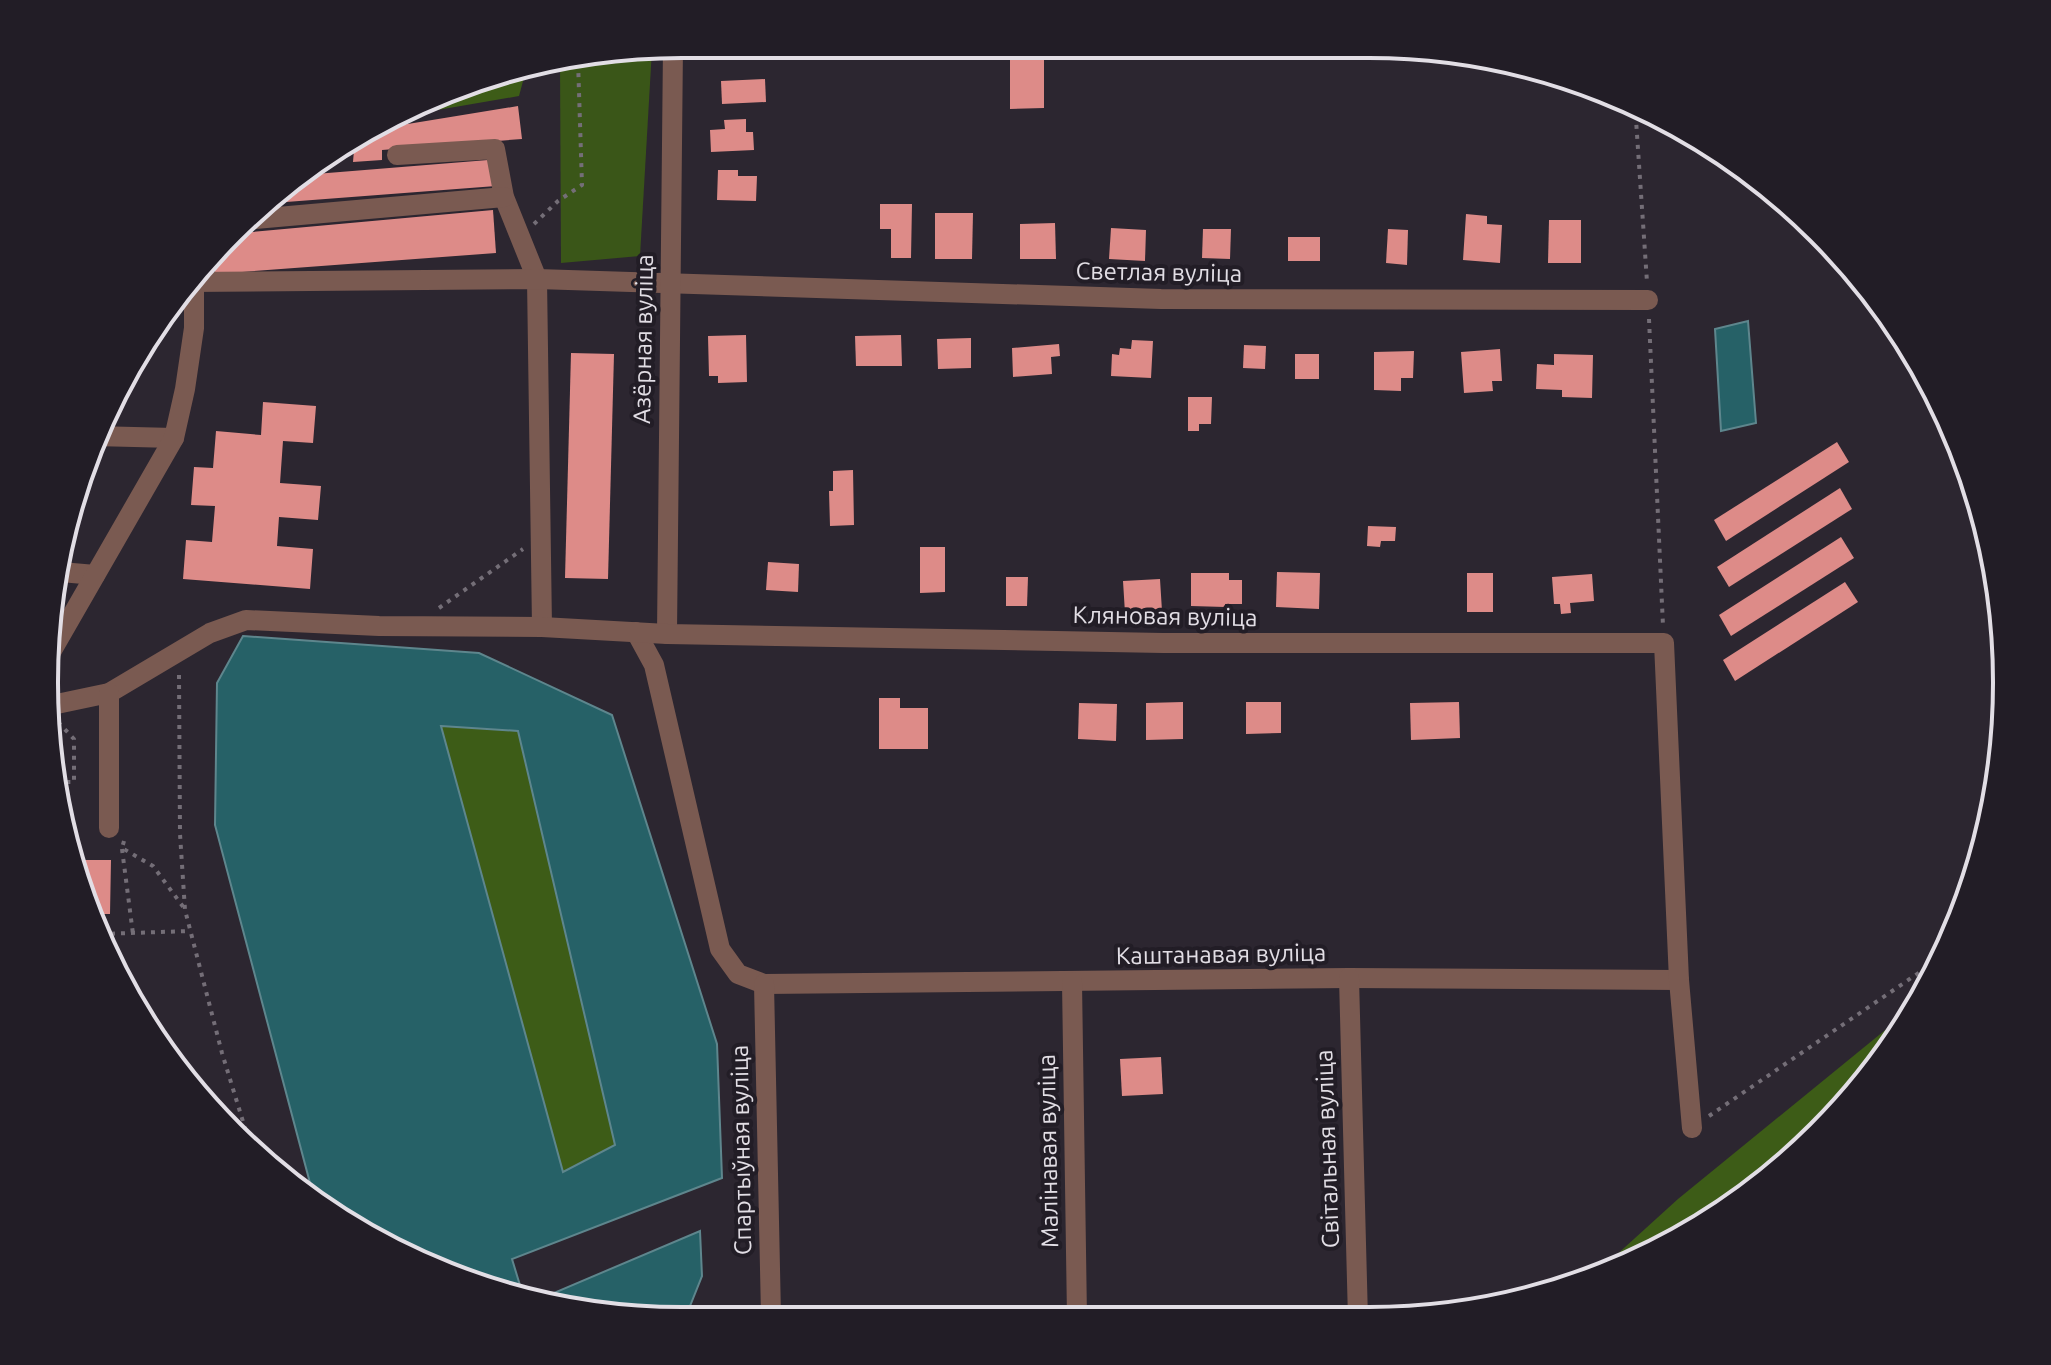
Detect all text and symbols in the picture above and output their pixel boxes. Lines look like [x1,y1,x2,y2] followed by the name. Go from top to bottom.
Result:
[628,254,658,424] street label: Азёрная вуліца
[1075,257,1243,287] street label: Светлая вуліца
[1072,601,1258,631] street label: Кляновая вуліца
[1116,939,1326,969] street label: Каштанавая вуліца
[726,1045,756,1255] street label: Спартыўная вуліца
[1310,1049,1344,1249] street label: Світальная вуліца
[1033,1054,1063,1248] street label: Малінавая вуліца

